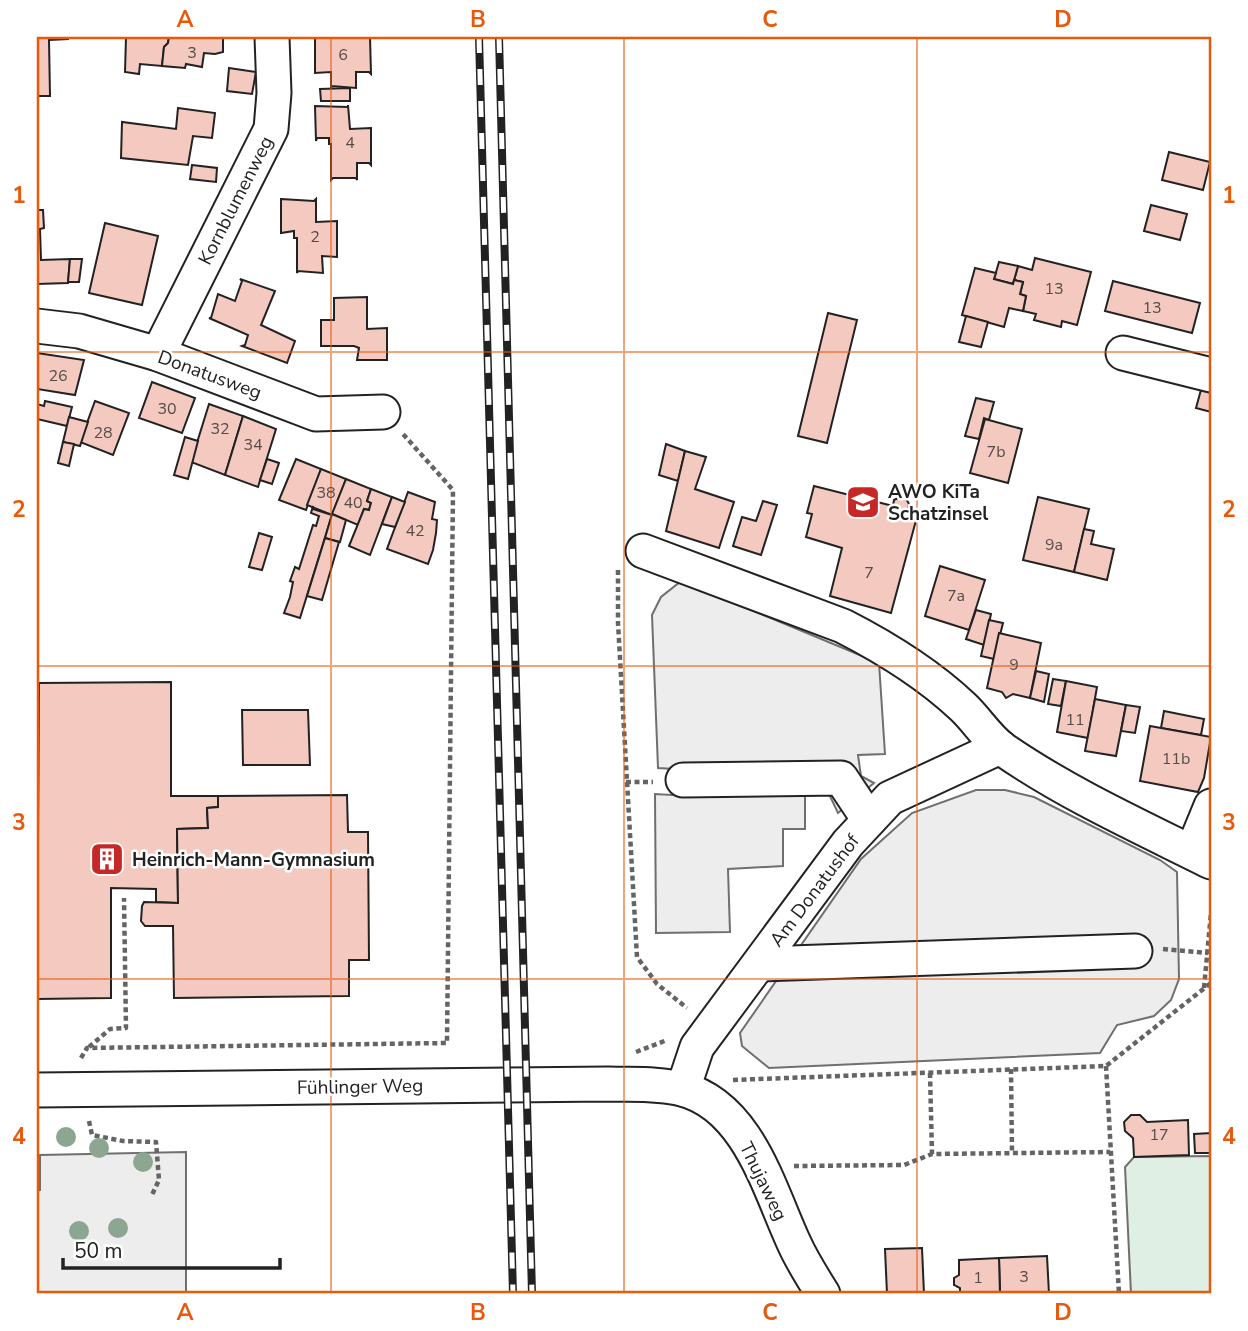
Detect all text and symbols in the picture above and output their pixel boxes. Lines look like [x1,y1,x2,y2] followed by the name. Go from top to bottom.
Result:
[176,4,194,35] text: A
[470,4,486,35] text: B
[762,4,778,35] text: C
[1054,4,1072,35] text: D
[187,42,197,64] house number: 3
[338,44,348,66] house number: 6
[192,132,280,269] street label: Kornblumenweg
[345,132,355,154] house number: 4
[12,180,26,211] text: 1
[1222,180,1236,211] text: 1
[310,226,320,248] house number: 2
[1044,278,1064,300] house number: 13
[1142,297,1162,319] house number: 13
[154,344,265,406] street label: Donatusweg
[48,365,68,387] house number: 26
[157,398,177,420] house number: 30
[210,418,230,440] house number: 32
[93,422,113,444] house number: 28
[243,434,263,456] house number: 34
[987,441,1005,463] house number: 7b
[888,479,988,527] place label: AWO KiTa Schatzinsel
[316,482,336,504] house number: 38
[844,483,882,521] school or university icon: AWO KiTa Schatzinsel
[343,492,363,514] house number: 40
[12,494,26,525] text: 2
[1222,494,1236,525] text: 2
[405,520,425,542] house number: 42
[1045,534,1063,556] house number: 9a
[864,562,874,584] house number: 7
[947,585,965,607] house number: 7a
[1009,654,1019,676] house number: 9
[1065,709,1085,731] house number: 11
[1162,748,1190,770] house number: 11b
[12,807,26,838] text: 3
[1222,807,1236,838] text: 3
[764,829,866,952] street label: Am Donatushof
[88,840,126,878] building icon: Heinrich-Mann-Gymnasium
[132,847,375,873] place label: Heinrich-Mann-Gymnasium
[297,1073,423,1101] street label: Fühlinger Weg
[12,1121,26,1152] text: 4
[1222,1121,1236,1152] text: 4
[1149,1124,1169,1146] house number: 17
[733,1138,793,1225] street label: Thujaweg
[63,1226,280,1270] scale bar
[74,1237,123,1265] text: 50 m
[1019,1266,1029,1288] house number: 3
[973,1267,983,1289] house number: 1
[176,1297,194,1328] text: A
[470,1297,486,1328] text: B
[762,1297,778,1328] text: C
[1054,1297,1072,1328] text: D

